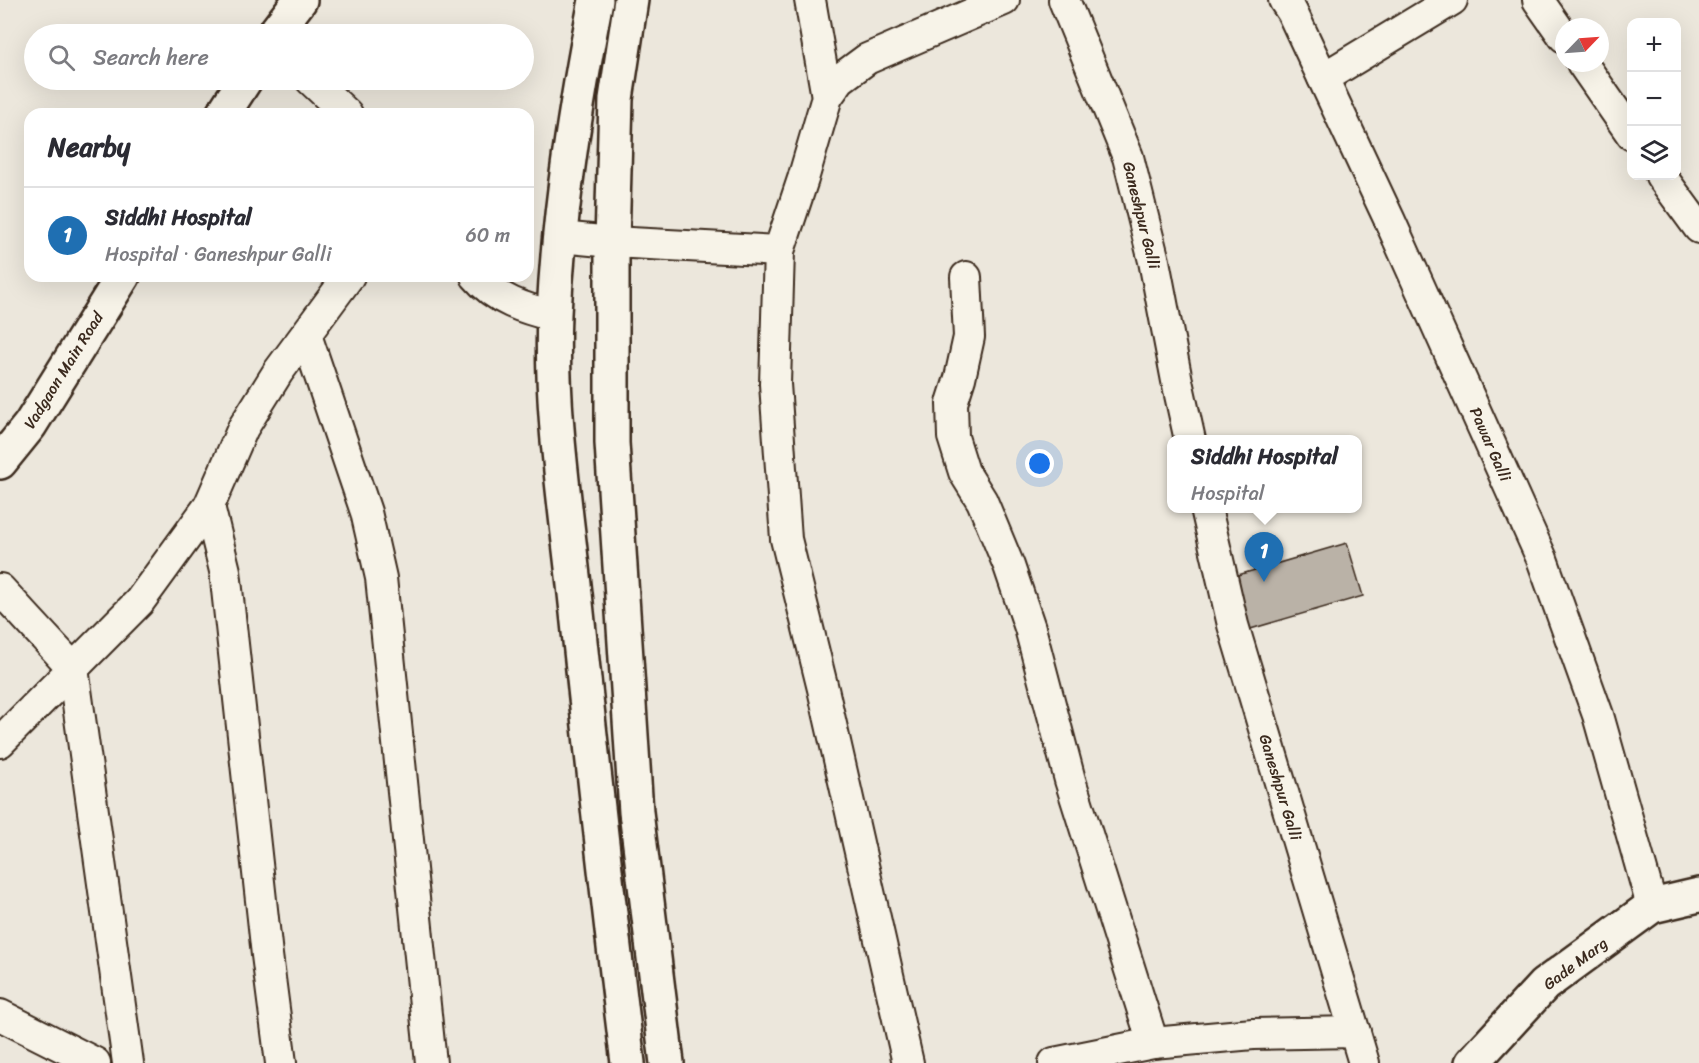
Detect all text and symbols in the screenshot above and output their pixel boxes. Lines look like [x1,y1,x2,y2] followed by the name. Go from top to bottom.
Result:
[1555,18,1609,72] north arrow
[1627,18,1681,180] map controls
[1627,18,1681,72] button: +
[24,24,534,90] search box
[93,38,209,77] text: Search here
[45,41,78,74] icon: search
[1627,72,1681,126] button: −
[48,124,130,170] text: Nearby
[1627,126,1681,180] button: layers
[1114,158,1169,272] street label: Ganeshpur Galli
[105,198,252,237] text: Siddhi Hospital
[63,218,72,253] text: 1
[465,218,510,253] text: 60 m
[105,237,332,272] text: Hospital · Ganeshpur Galli
[16,304,112,435] street label: Vadgaon Main Road
[1461,402,1520,487] street label: Pawar Galli
[1167,435,1362,513] popup
[1191,437,1338,476] text: Siddhi Hospital
[1025,449,1054,478] your location
[1191,476,1264,511] text: Hospital
[1244,532,1284,582] pin: 1
[1251,730,1311,844] street label: Ganeshpur Galli
[1537,929,1614,998] street label: Gade Marg

